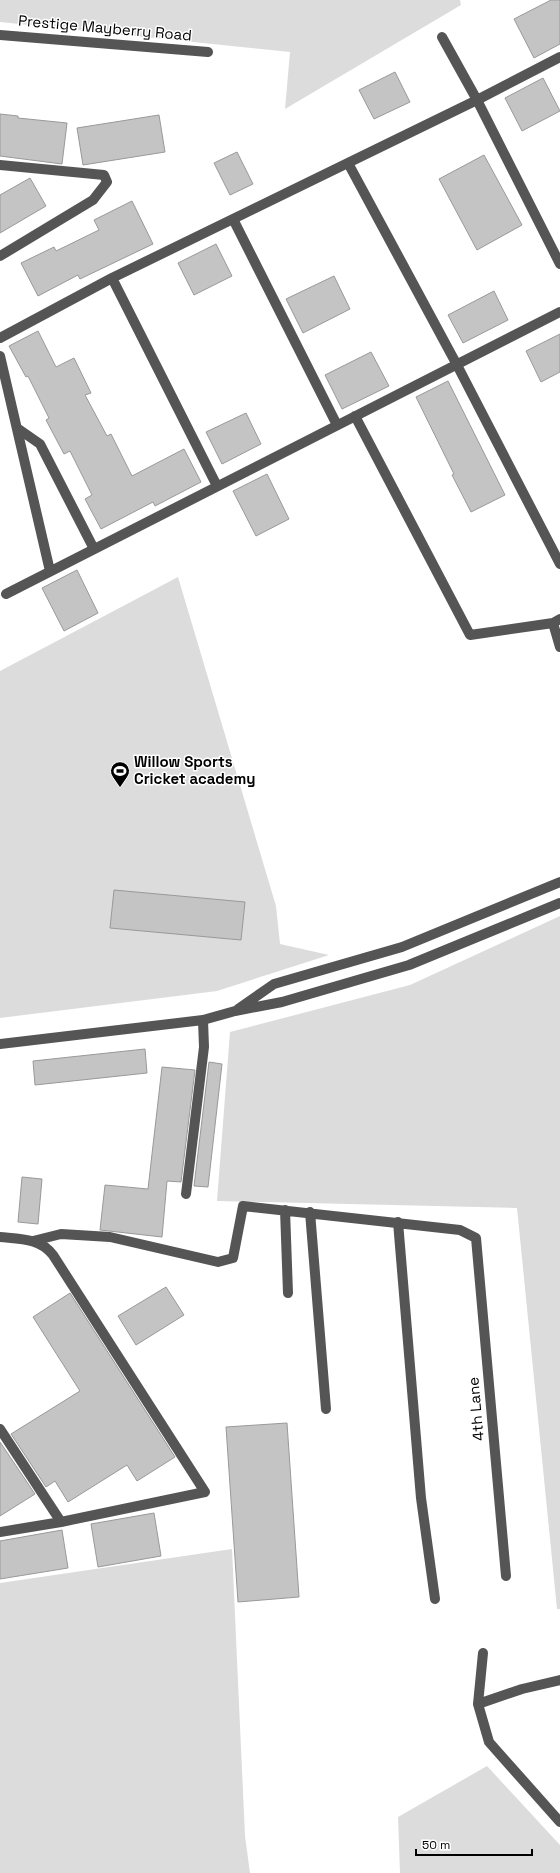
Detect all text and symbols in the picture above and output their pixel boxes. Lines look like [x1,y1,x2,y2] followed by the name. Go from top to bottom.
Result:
[17,10,193,45] street label: Prestige Mayberry Road
[134,752,255,788] place label: Willow Sports Cricket academy
[109,760,131,788] sports icon: Willow Sports Cricket academy
[463,1376,488,1442] street label: 4th Lane
[416,1831,532,1857] scale bar
[422,1837,450,1853] text: 50 m

